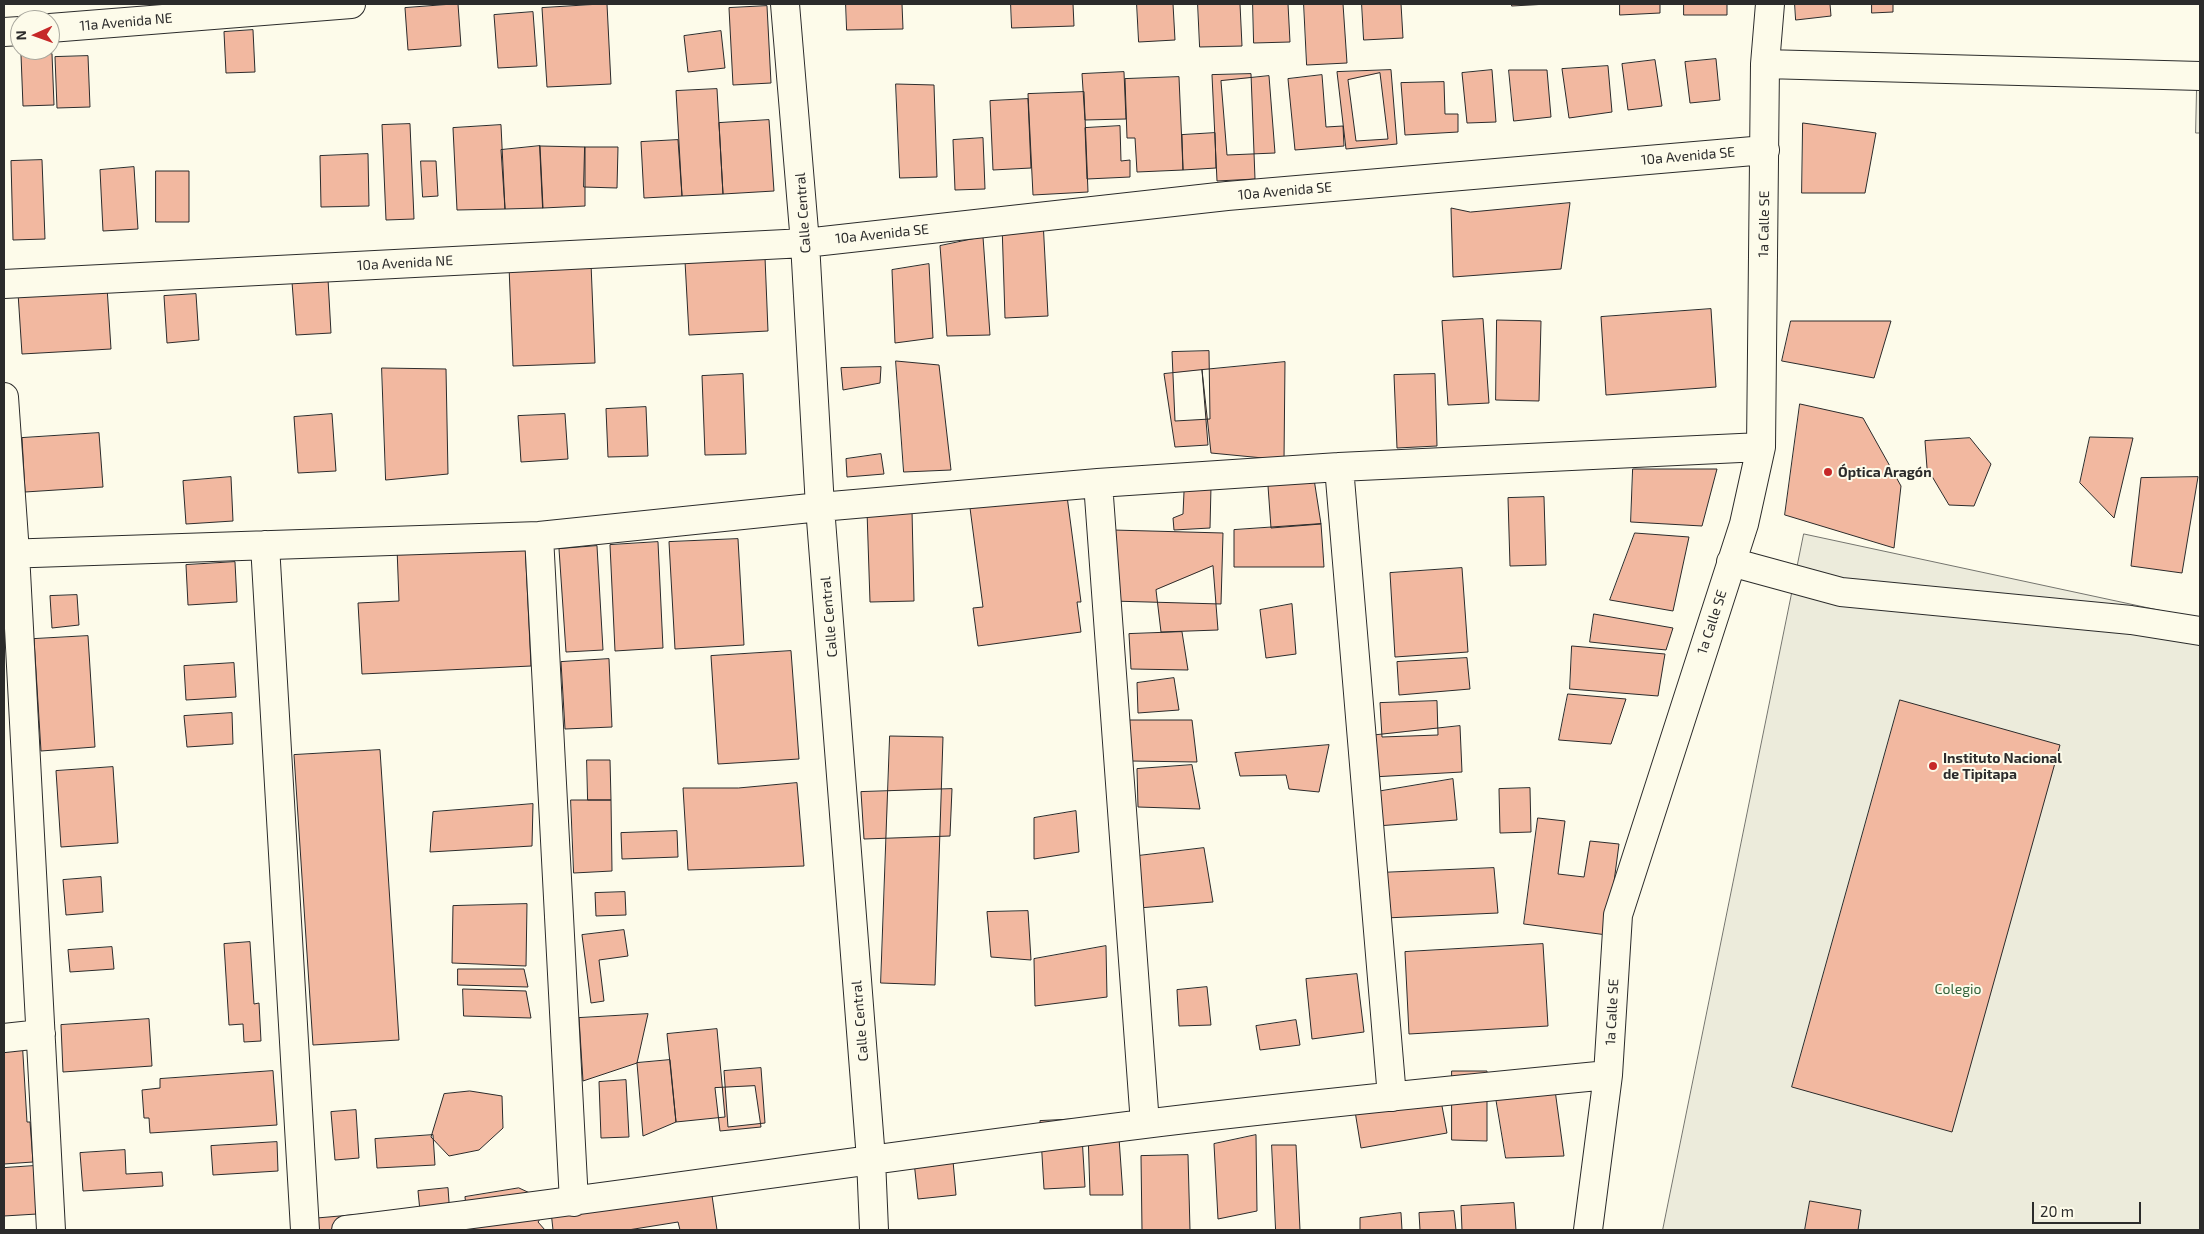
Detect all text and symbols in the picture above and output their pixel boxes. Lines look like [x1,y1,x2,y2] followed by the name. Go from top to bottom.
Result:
[10,10,60,60] north arrow
[79,10,173,34] street label: 11a Avenida NE
[12,30,29,41] text: N
[1640,144,1736,168] street label: 10a Avenida SE
[792,172,814,254] street label: Calle Central
[1237,179,1333,203] street label: 10a Avenida SE
[1755,191,1773,257] street label: 1a Calle SE
[834,221,930,247] street label: 10a Avenida SE
[357,252,453,274] street label: 10a Avenida NE
[1838,464,1932,480] place label: Óptica Aragón
[1822,466,1834,478] marker: Óptica Aragón
[817,576,841,658] street label: Calle Central
[1694,588,1730,656] street label: 1a Calle SE
[1943,750,2062,782] place label: Instituto Nacional de Tipitapa
[1927,760,1939,772] marker: Instituto Nacional de Tipitapa
[1602,978,1622,1046] street label: 1a Calle SE
[848,980,872,1062] street label: Calle Central
[1935,981,1981,997] park label: Colegio
[2034,1192,2143,1224] scale bar
[2040,1202,2074,1220] text: 20 m

